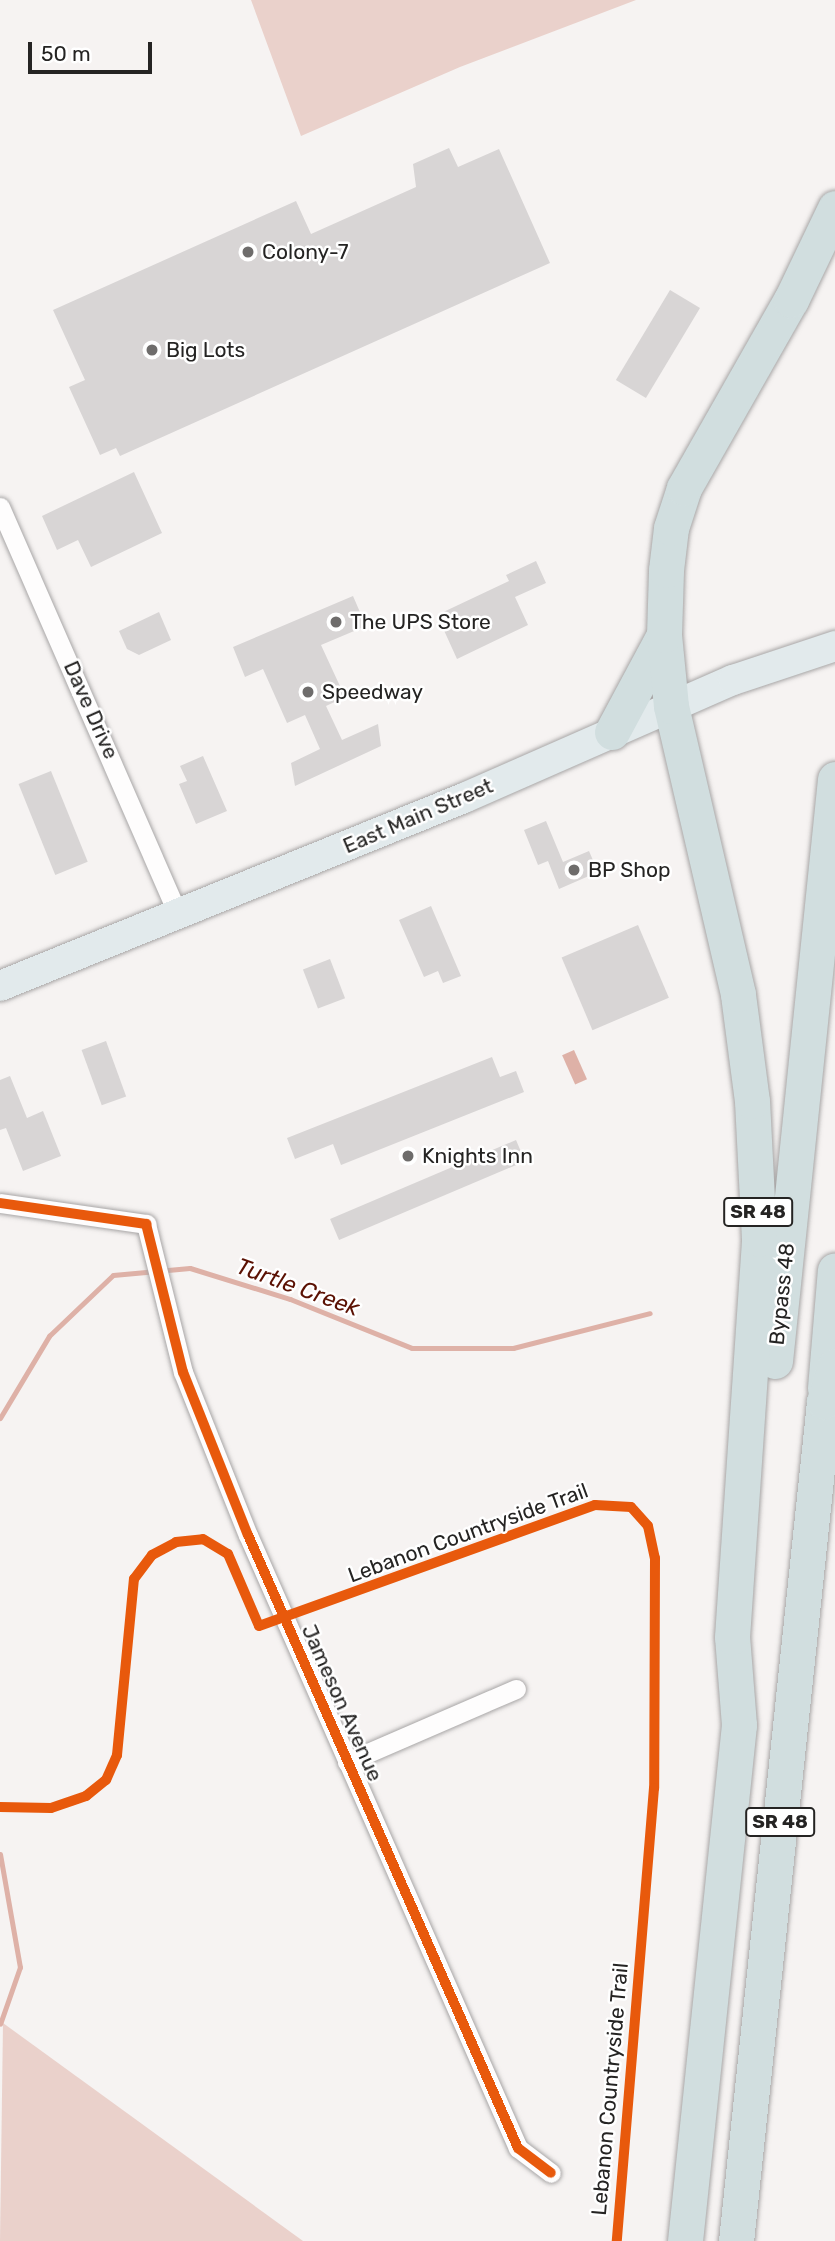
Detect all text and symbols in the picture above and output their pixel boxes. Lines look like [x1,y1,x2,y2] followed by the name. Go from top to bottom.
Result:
[32,28,156,72] scale bar
[41,41,91,66] text: 50 m
[262,239,348,265] place label: Colony-7
[240,244,256,260] marker: Colony-7
[166,337,245,363] place label: Big Lots
[144,342,160,358] marker: Big Lots
[350,609,491,635] place label: The UPS Store
[328,614,344,630] marker: The UPS Store
[58,657,124,763] street label: Dave Drive
[322,679,423,705] place label: Speedway
[300,684,316,700] marker: Speedway
[339,773,497,859] street label: East Main Street
[588,857,671,883] place label: BP Shop
[566,862,582,878] marker: BP Shop
[422,1143,533,1169] place label: Knights Inn
[400,1148,416,1164] marker: Knights Inn
[723,1196,793,1228] road number: SR 48
[764,1242,800,1346] street label: Bypass 48
[233,1252,363,1322] water label: Turtle Creek
[344,1478,592,1588] street label: Lebanon Countryside Trail
[296,1620,388,1786] street label: Jameson Avenue
[745,1806,815,1838] road number: SR 48
[586,1961,634,2217] street label: Lebanon Countryside Trail

